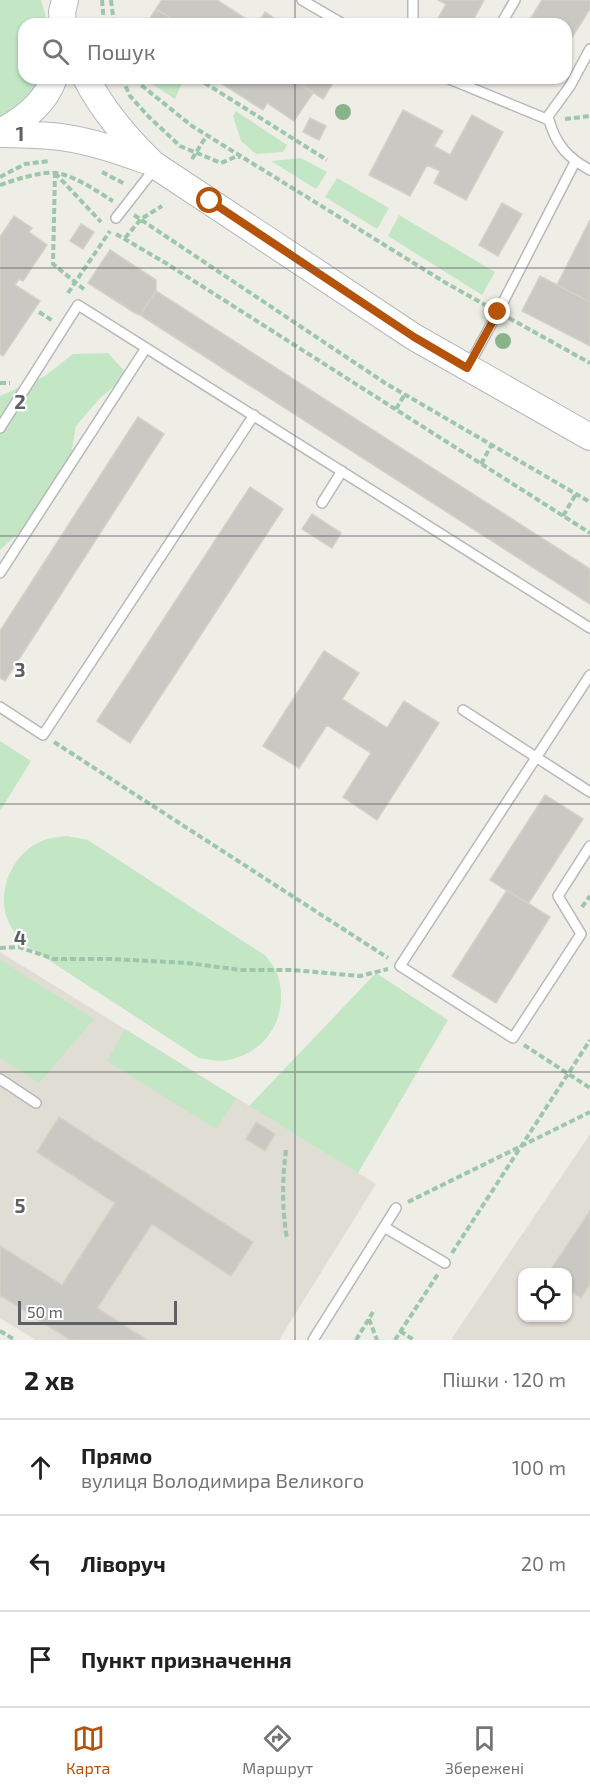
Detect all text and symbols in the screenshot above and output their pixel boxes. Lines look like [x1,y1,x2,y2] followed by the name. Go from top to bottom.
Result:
[18,18,572,84] search box
[39,35,72,68] icon: search
[87,38,156,64] text: Пошук
[16,121,24,145] text: 1
[196,187,222,213] route start
[484,298,510,324] route end
[14,389,26,413] text: 2
[14,657,26,681] text: 3
[14,925,27,949] text: 4
[14,1193,26,1217] text: 5
[518,1268,572,1322] map controls
[518,1268,572,1322] button: locate
[18,1298,177,1326] scale bar
[27,1302,63,1321] text: 50 m
[24,1364,74,1395] text: 2 хв
[442,1367,566,1391] text: Пішки · 120 m
[81,1442,152,1468] text: Прямо
[24,1451,57,1484] icon: ahead
[512,1455,566,1479] text: 100 m
[81,1468,364,1492] text: вулиця Володимира Великого
[24,1547,57,1580] icon: left
[81,1550,166,1576] text: Ліворуч
[521,1551,566,1575] text: 20 m
[24,1643,57,1676] icon: arrive
[81,1646,292,1672] text: Пункт призначення
[66,1722,110,1777] tab: Карта
[242,1722,313,1777] tab: Маршрут
[445,1722,524,1777] tab: Збережені

